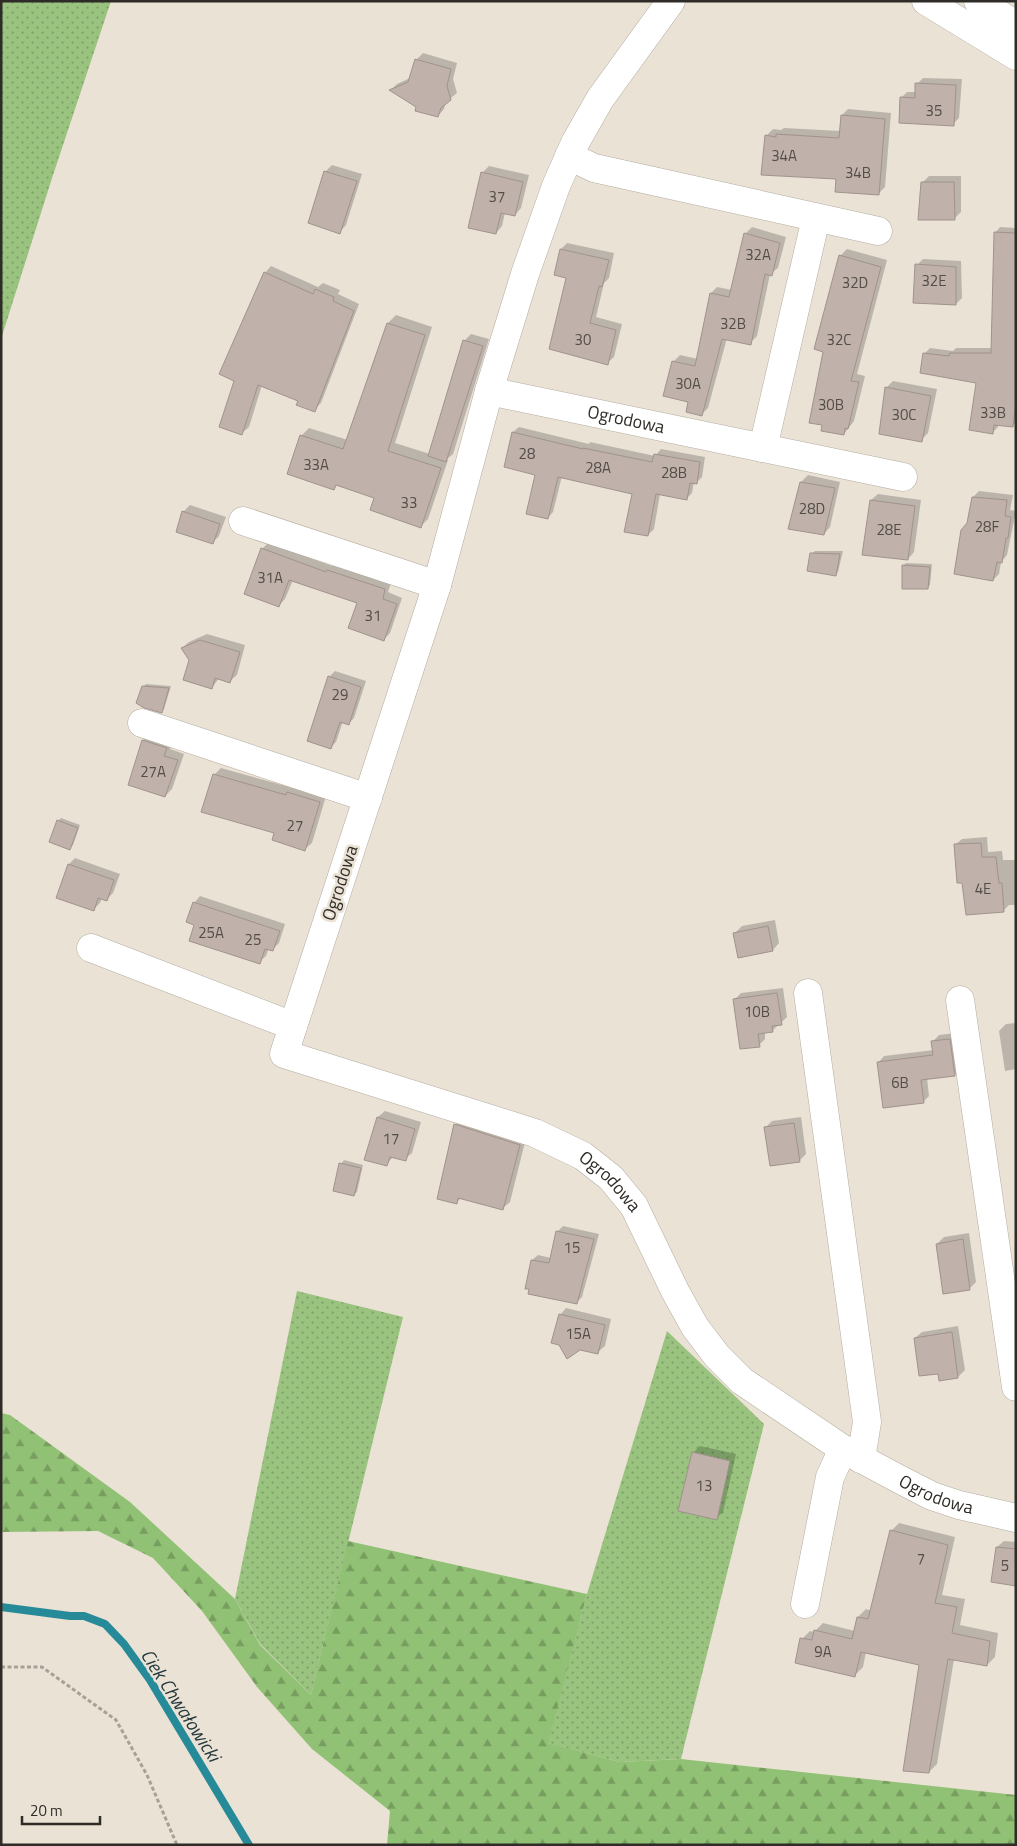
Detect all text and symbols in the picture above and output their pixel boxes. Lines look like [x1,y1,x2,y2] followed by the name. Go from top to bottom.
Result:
[926,99,942,122] house number: 35
[771,144,797,167] house number: 34A
[845,161,871,184] house number: 34B
[489,185,505,208] house number: 37
[745,243,771,266] house number: 32A
[921,269,947,292] house number: 32E
[842,271,868,294] house number: 32D
[720,312,746,335] house number: 32B
[575,328,591,351] house number: 30
[827,328,851,351] house number: 32C
[675,372,701,395] house number: 30A
[818,393,844,416] house number: 30B
[585,398,667,440] street label: Ogrodowa
[980,401,1006,424] house number: 33B
[892,403,916,426] house number: 30C
[519,442,535,465] house number: 28
[303,453,329,476] house number: 33A
[585,456,611,479] house number: 28A
[661,461,687,484] house number: 28B
[401,491,417,514] house number: 33
[799,497,825,520] house number: 28D
[975,515,999,538] house number: 28F
[876,518,902,541] house number: 28E
[257,566,283,589] house number: 31A
[365,604,381,627] house number: 31
[332,683,348,706] house number: 29
[140,760,166,783] house number: 27A
[287,814,303,837] house number: 27
[315,841,364,924] street label: Ogrodowa
[975,877,991,900] house number: 4E
[198,921,224,944] house number: 25A
[245,928,261,951] house number: 25
[744,1000,770,1023] house number: 10B
[891,1071,909,1094] house number: 6B
[383,1127,399,1150] house number: 17
[573,1144,648,1218] street label: Ogrodowa
[564,1236,580,1259] house number: 15
[565,1322,591,1345] house number: 15A
[894,1467,976,1521] street label: Ogrodowa
[696,1474,712,1497] house number: 13
[917,1547,925,1570] house number: 7
[1001,1554,1009,1577] house number: 5
[814,1640,832,1663] house number: 9A
[134,1643,230,1769] water label: Ciek Chwałowicki
[22,1794,100,1826] scale bar
[30,1799,63,1822] text: 20 m

